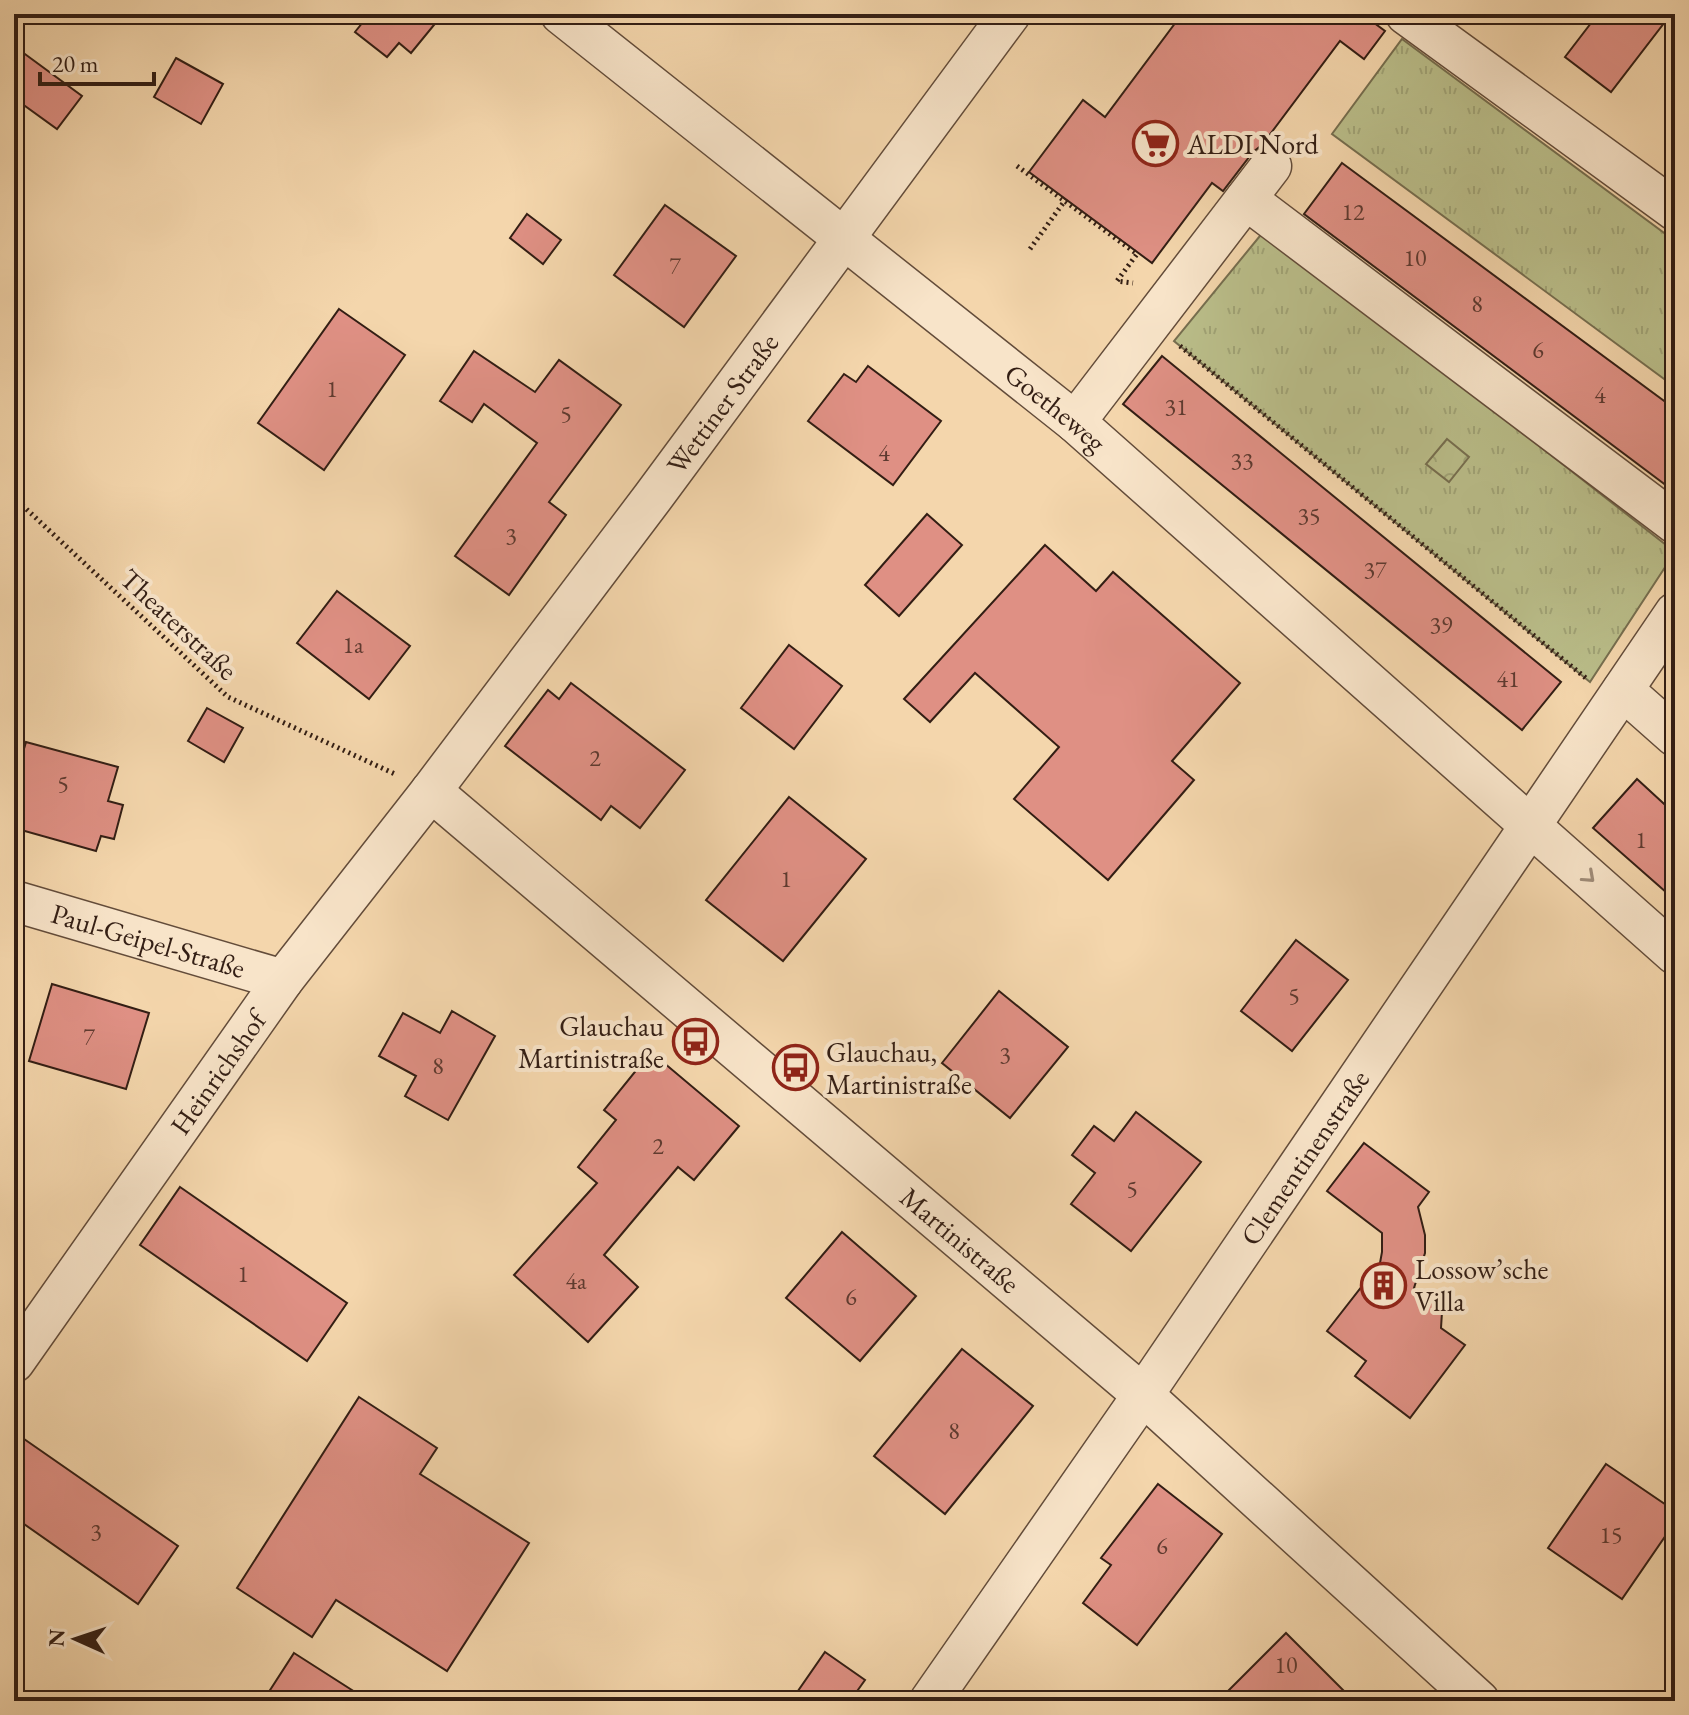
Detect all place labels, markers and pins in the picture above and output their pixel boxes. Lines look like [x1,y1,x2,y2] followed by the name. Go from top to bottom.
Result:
[1132,120,1180,168] supermarket icon: ALDI Nord
[1186,126,1319,162] place label: ALDI Nord
[518,1008,664,1076] place label: Glauchau Martinistraße
[671,1018,719,1066] bus stop icon: Glauchau Martinistraße
[826,1034,972,1102] place label: Glauchau, Martinistraße
[771,1044,819,1092] bus stop icon: Glauchau, Martinistraße
[1415,1251,1549,1319] place label: Lossow’sche Villa
[1360,1261,1408,1309] building icon: Lossow’sche Villa

